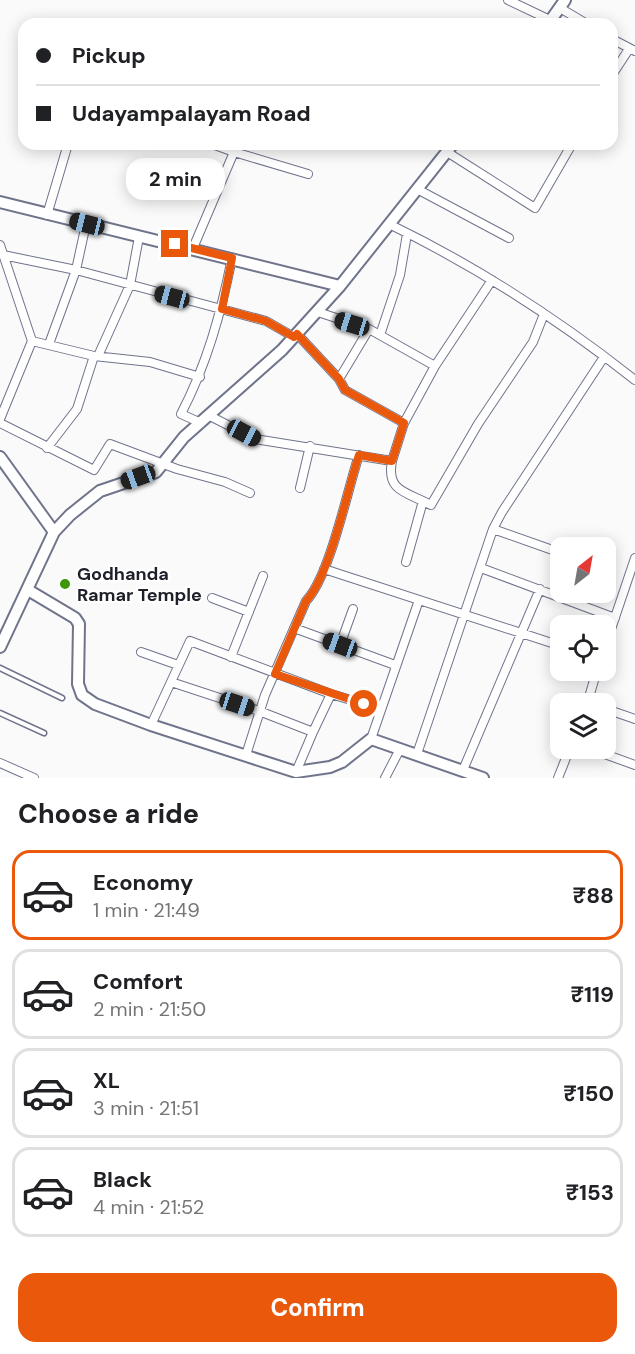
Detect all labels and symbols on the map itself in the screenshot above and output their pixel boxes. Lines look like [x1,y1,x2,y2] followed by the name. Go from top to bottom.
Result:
[126,157,225,199] callout: 2 min
[67,211,107,237] car
[161,230,188,257] route end
[152,284,192,310] car
[332,310,372,338] car
[224,417,264,449] car
[118,462,158,492] car
[550,537,616,603] north arrow
[77,562,202,607] place label: Godhanda Ramar Temple
[58,577,72,591] marker: Godhanda Ramar Temple
[320,630,360,660] car
[217,690,257,718] car
[350,690,377,717] route start

